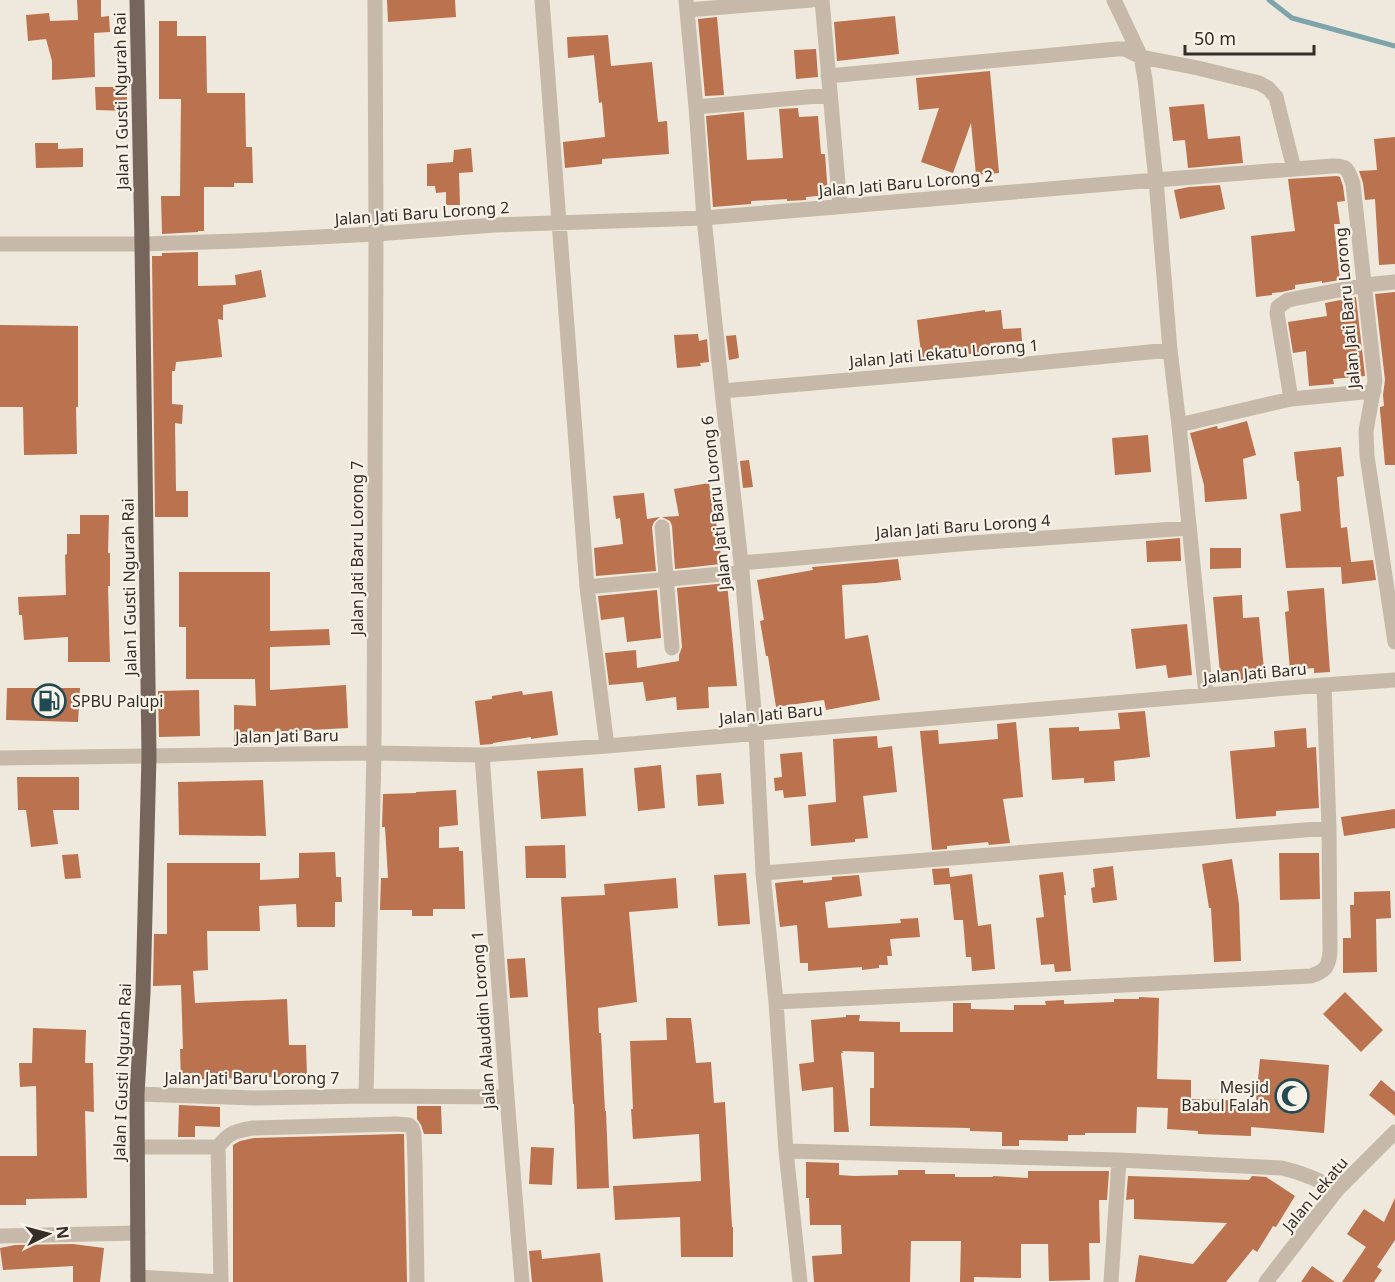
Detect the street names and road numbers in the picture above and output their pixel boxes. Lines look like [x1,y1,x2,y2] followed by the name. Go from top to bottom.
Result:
[108,12,134,192] street label: Jalan I Gusti Ngurah Rai
[816,164,994,202] street label: Jalan Jati Baru Lorong 2
[332,196,510,230] street label: Jalan Jati Baru Lorong 2
[1329,226,1365,391] street label: Jalan Jati Baru Lorong
[847,334,1039,372] street label: Jalan Jati Lekatu Lorong 1
[696,415,736,593] street label: Jalan Jati Baru Lorong 6
[346,460,368,638] street label: Jalan Jati Baru Lorong 7
[116,498,142,678] street label: Jalan I Gusti Ngurah Rai
[873,509,1051,543] street label: Jalan Jati Baru Lorong 4
[1200,658,1308,689] street label: Jalan Jati Baru
[716,699,824,730] street label: Jalan Jati Baru
[233,724,339,748] street label: Jalan Jati Baru
[466,930,500,1112] street label: Jalan Alauddin Lorong 1
[108,983,136,1163] street label: Jalan I Gusti Ngurah Rai
[162,1067,340,1089] street label: Jalan Jati Baru Lorong 7
[1276,1152,1353,1237] street label: Jalan Lekatu

